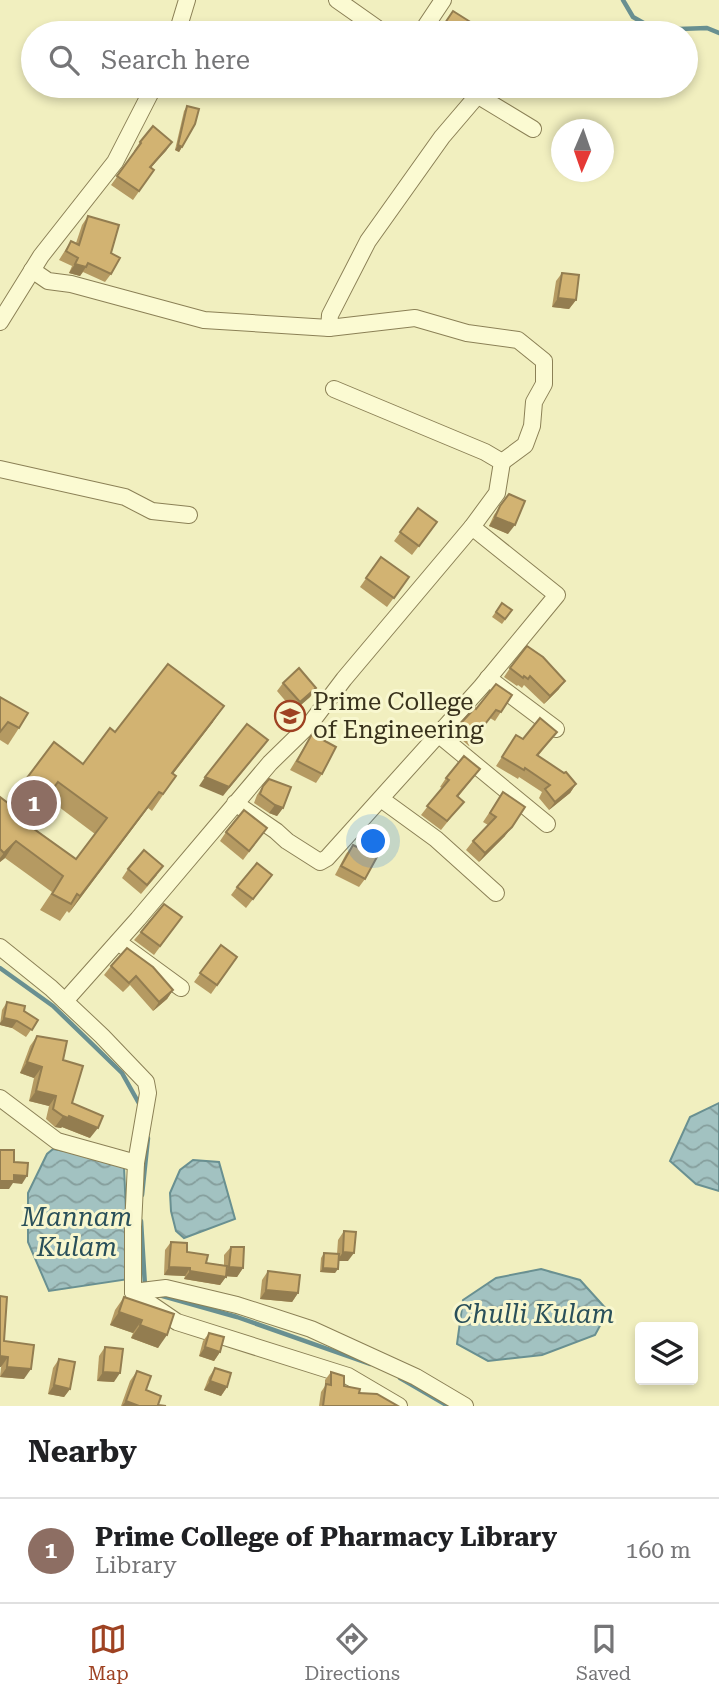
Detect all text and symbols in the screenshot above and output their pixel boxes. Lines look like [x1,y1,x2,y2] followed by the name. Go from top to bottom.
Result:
[21,21,698,98] search box
[45,41,83,79] icon: search
[101,45,250,75] text: Search here
[551,119,614,182] north arrow
[313,688,484,744] place label: Prime College of Engineering
[273,699,307,733] school or university icon: Prime College of Engineering
[11,777,57,829] pin: 1
[356,824,390,858] your location
[21,1202,132,1262] water label: Mannam Kulam
[454,1299,614,1329] water label: Chulli Kulam
[635,1322,698,1385] map controls
[635,1322,698,1385] button: layers
[28,1434,137,1469] text: Nearby
[95,1522,557,1552] text: Prime College of Pharmacy Library
[45,1537,57,1564] text: 1
[626,1537,691,1564] text: 160 m
[95,1552,177,1579] text: Library
[88,1620,129,1685] tab: Map
[304,1620,400,1685] tab: Directions
[576,1620,631,1685] tab: Saved

